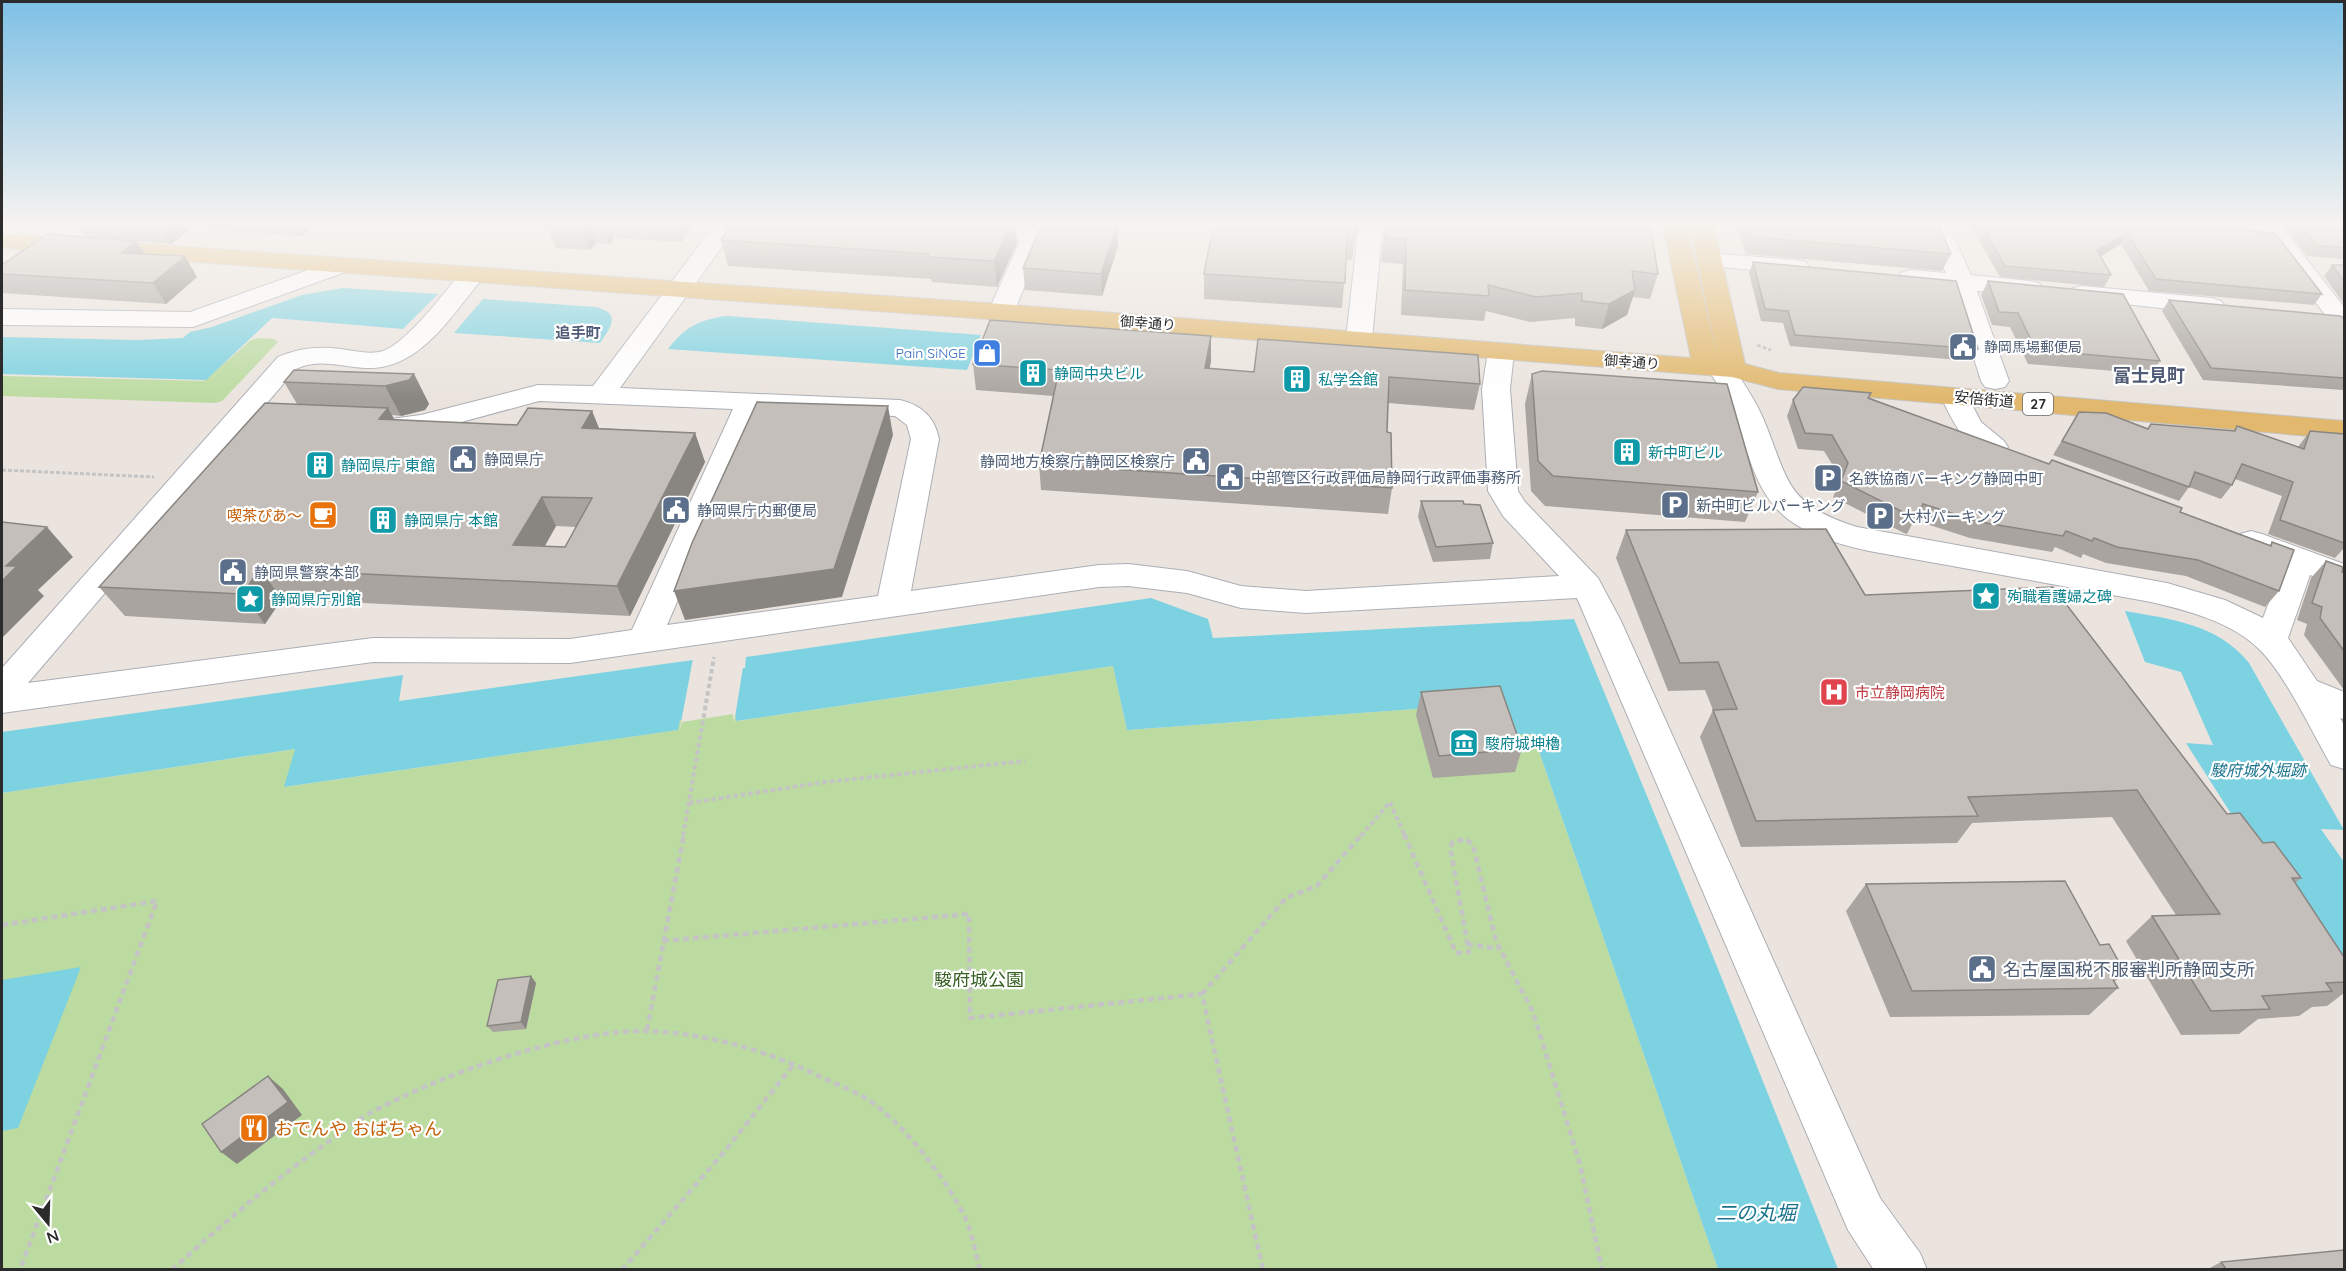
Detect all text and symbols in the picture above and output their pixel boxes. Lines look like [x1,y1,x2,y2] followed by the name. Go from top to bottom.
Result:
[1119,312,1177,334] street label: 御幸通り
[555,323,601,342] district label: 追手町
[1947,331,1979,363] public building icon: 静岡馬場郵便局
[971,337,1003,369] shop icon: Pain SiNGE
[1984,338,2082,356] place label: 静岡馬場郵便局
[896,344,966,362] place label: Pain SiNGE
[1603,351,1661,373] street label: 御幸通り
[1017,357,1049,389] building icon: 静岡中央ビル
[1281,363,1313,395] building icon: 私学会館
[1054,364,1144,383] place label: 静岡中央ビル
[2113,364,2185,387] district label: 富士見町
[1318,370,1378,389] place label: 私学会館
[1953,387,2015,411] street label: 安倍街道
[2023,393,2053,415] road number: 27
[1611,436,1643,468] building icon: 新中町ビル
[447,443,479,475] public building icon: 静岡県庁
[1648,443,1723,462] place label: 新中町ビル
[1180,445,1212,477] public building icon: 静岡地方検察庁静岡区検察庁
[304,449,336,481] building icon: 静岡県庁 東館
[484,450,544,469] place label: 静岡県庁
[980,452,1175,471] place label: 静岡地方検察庁静岡区検察庁
[341,456,435,475] place label: 静岡県庁 東館
[1214,461,1246,493] public building icon: 中部管区行政評価局静岡行政評価事務所
[1812,462,1844,494] parking icon: 名鉄協商パーキング静岡中町
[1251,468,1521,487] place label: 中部管区行政評価局静岡行政評価事務所
[1849,469,2044,488] place label: 名鉄協商パーキング静岡中町
[1659,489,1691,521] parking icon: 新中町ビルパーキング
[660,494,692,526] public building icon: 静岡県庁内郵便局
[1696,496,1846,515] place label: 新中町ビルパーキング
[307,499,339,531] cafe icon: 喫茶ぴあ〜
[1864,500,1896,532] parking icon: 大村パーキング
[697,501,817,520] place label: 静岡県庁内郵便局
[367,504,399,536] building icon: 静岡県庁 本館
[227,506,302,525] place label: 喫茶ぴあ〜
[1901,507,2006,526] place label: 大村パーキング
[404,511,498,530] place label: 静岡県庁 本館
[217,556,249,588] public building icon: 静岡県警察本部
[254,563,359,582] place label: 静岡県警察本部
[1970,580,2002,612] place icon: 殉職看護婦之碑
[234,583,266,615] place icon: 静岡県庁別館
[2007,587,2112,606] place label: 殉職看護婦之碑
[271,590,361,609] place label: 静岡県庁別館
[1818,676,1850,708] hospital icon: 市立静岡病院
[1855,683,1945,702] place label: 市立静岡病院
[1448,727,1480,759] museum icon: 駿府城坤櫓
[1485,734,1560,753] place label: 駿府城坤櫓
[2210,760,2309,780] water label: 駿府城外堀跡
[1966,953,1998,985] public building icon: 名古屋国税不服審判所静岡支所
[2003,958,2255,981] place label: 名古屋国税不服審判所静岡支所
[934,968,1024,991] park label: 駿府城公園
[238,1112,270,1144] restaurant icon: おでんや おばちゃん
[275,1117,442,1140] place label: おでんや おばちゃん
[18,1193,78,1253] north arrow
[1716,1200,1799,1225] water label: 二の丸堀
[44,1226,62,1249] text: N

